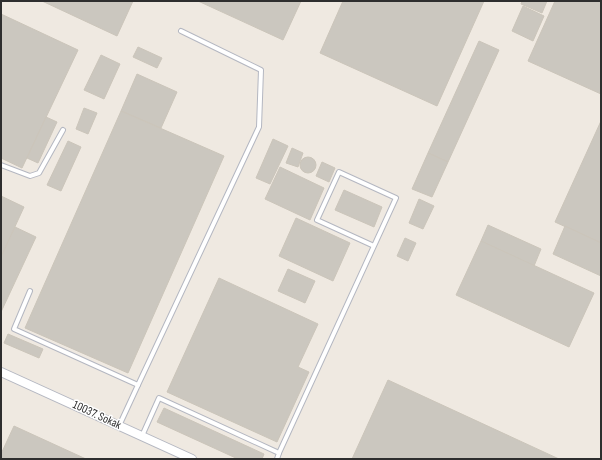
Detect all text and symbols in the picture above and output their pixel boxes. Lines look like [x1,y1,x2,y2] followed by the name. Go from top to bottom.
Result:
[70,397,124,433] street label: 10037. Sokak

